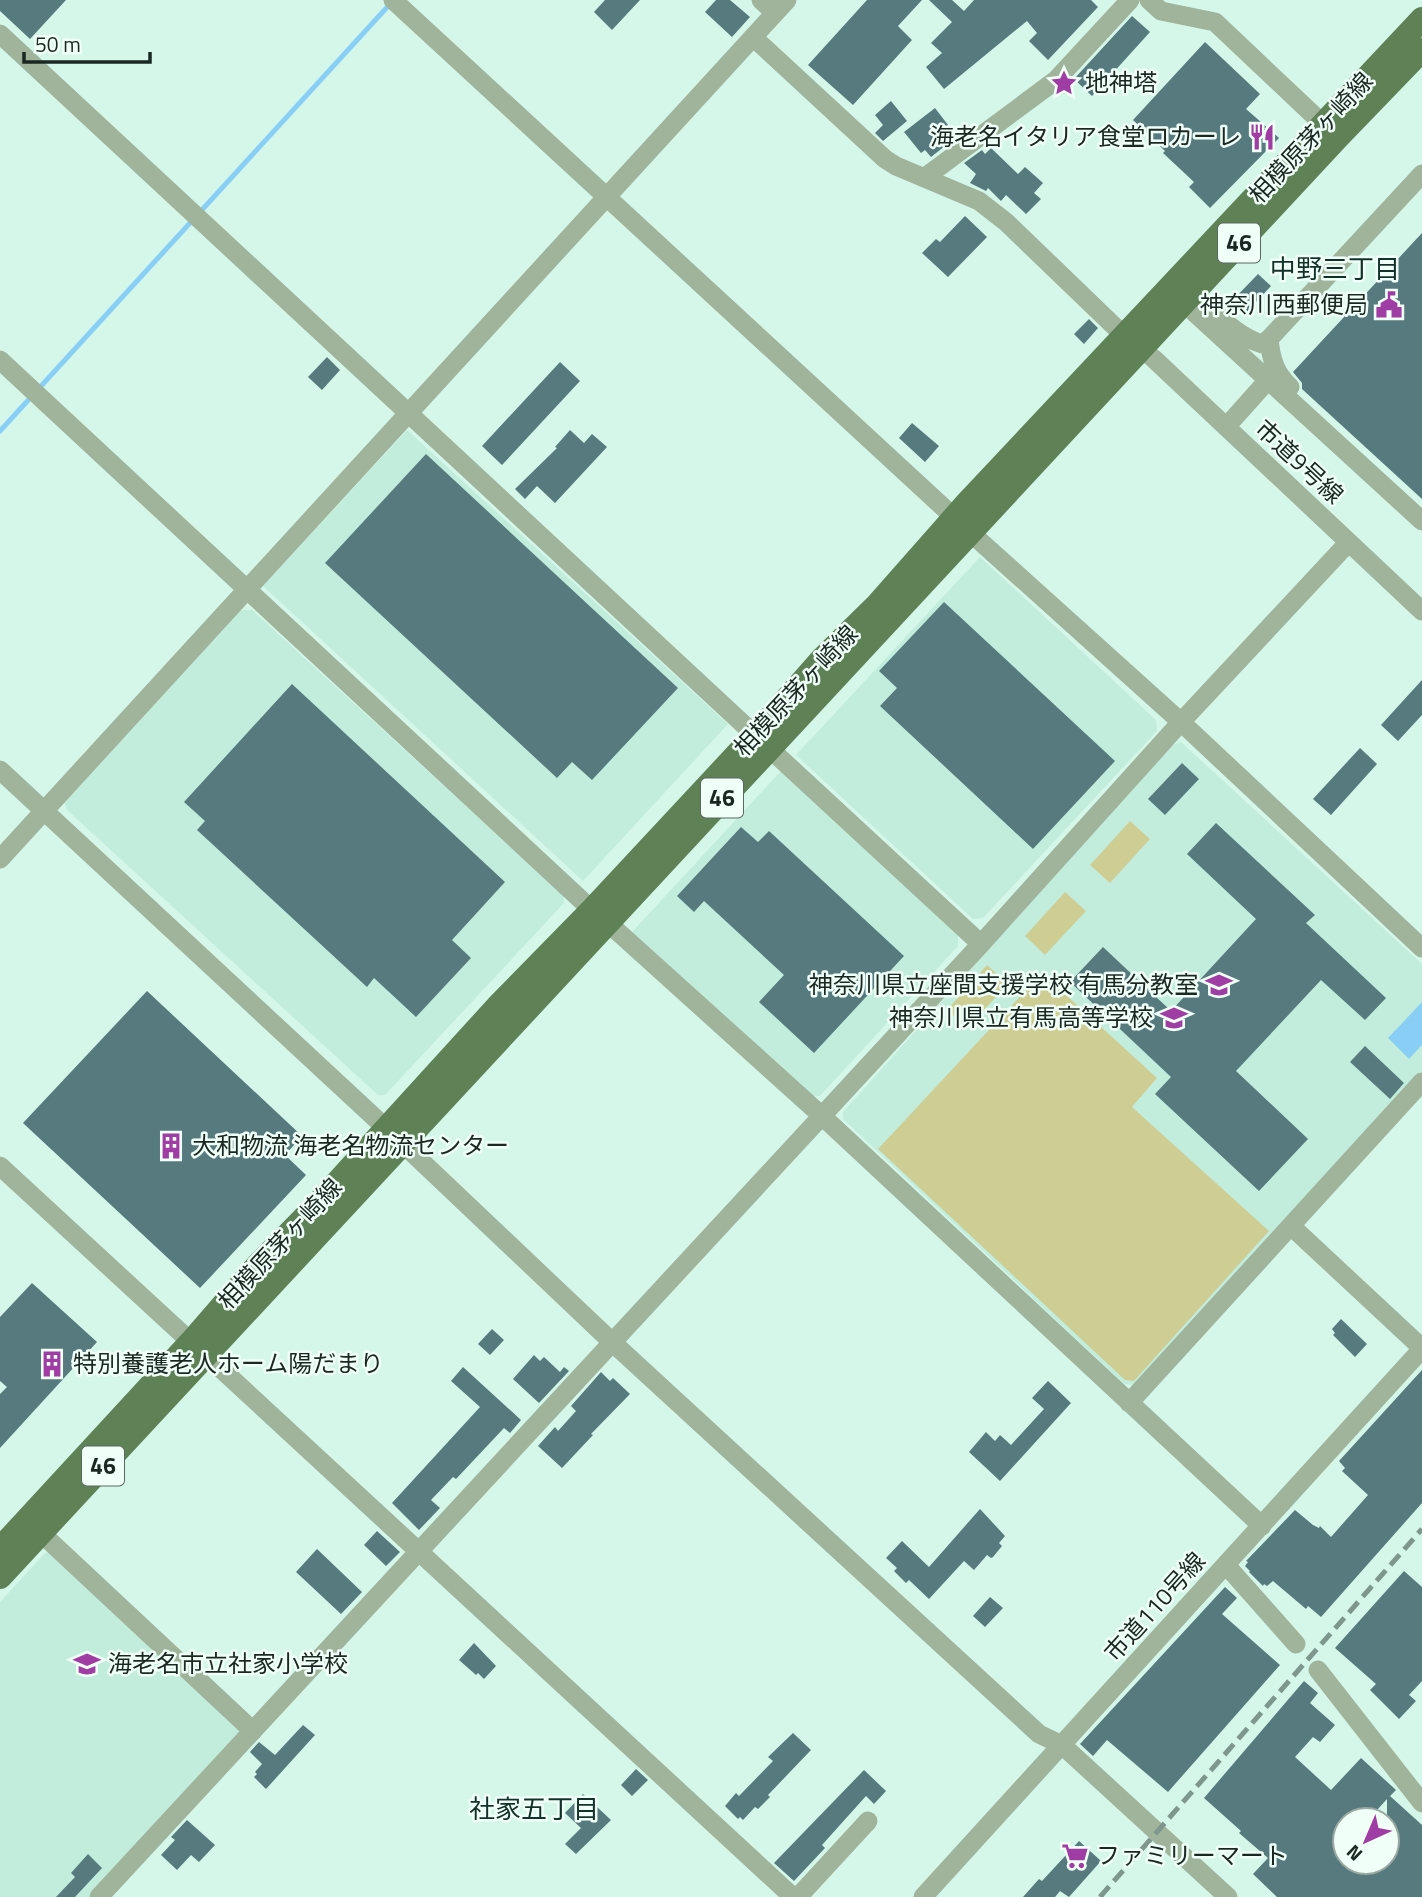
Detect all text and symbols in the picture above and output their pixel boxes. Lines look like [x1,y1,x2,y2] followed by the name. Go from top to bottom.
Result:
[24,21,150,65] scale bar
[35,28,81,60] text: 50 m
[1085,64,1157,100] place label: 地神塔
[1240,64,1381,211] street label: 相模原茅ヶ崎線
[1049,68,1079,98] place icon: 地神塔
[930,118,1241,154] place label: 海老名イタリア食堂ロカーレ
[1247,122,1277,152] restaurant icon: 海老名イタリア食堂ロカーレ
[1218,224,1260,262] road number: 46
[1270,249,1400,288] district label: 中野三丁目
[1200,286,1368,322] place label: 神奈川西郵便局
[1374,290,1404,320] public building icon: 神奈川西郵便局
[1247,411,1352,512] street label: 市道9号線
[725,617,866,764] street label: 相模原茅ヶ崎線
[701,778,743,818] road number: 46
[809,966,1198,1002] place label: 神奈川県立座間支援学校 有馬分教室
[1204,970,1234,1000] school or university icon: 神奈川県立座間支援学校 有馬分教室
[889,999,1153,1035] place label: 神奈川県立有馬高等学校
[1159,1003,1189,1033] school or university icon: 神奈川県立有馬高等学校
[192,1127,509,1163] place label: 大和物流 海老名物流センター
[156,1131,186,1161] building icon: 大和物流 海老名物流センター
[209,1170,350,1317] street label: 相模原茅ヶ崎線
[73,1345,384,1381] place label: 特別養護老人ホーム陽だまり
[37,1349,67,1379] building icon: 特別養護老人ホーム陽だまり
[82,1446,124,1485] road number: 46
[1095,1544,1213,1669] street label: 市道110号線
[108,1645,348,1681] place label: 海老名市立社家小学校
[72,1649,102,1679] school or university icon: 海老名市立社家小学校
[469,1789,599,1828] district label: 社家五丁目
[1331,1806,1401,1876] north arrow
[1096,1837,1288,1873] place label: ファミリーマート
[1339,1839,1369,1869] text: N
[1060,1841,1090,1871] supermarket icon: ファミリーマート

